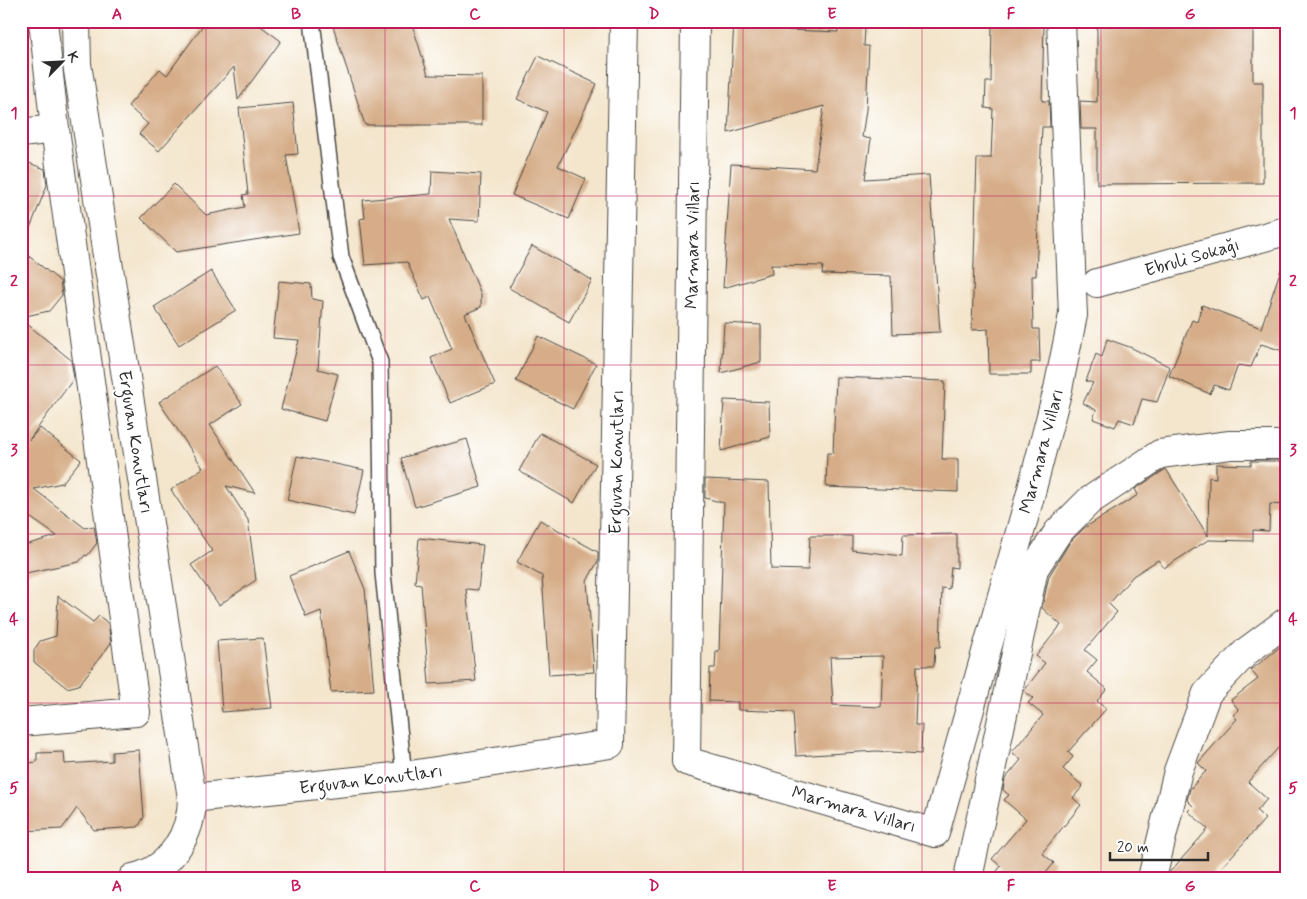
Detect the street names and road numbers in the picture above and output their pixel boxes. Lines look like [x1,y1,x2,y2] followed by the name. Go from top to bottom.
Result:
[680,181,706,309] street label: Marmara Vilları
[1142,233,1242,283] street label: Ebruli Sokağı
[110,369,158,516] street label: Erguvan Konutları
[1014,386,1070,516] street label: Marmara Vilları
[604,390,632,535] street label: Erguvan Konutları
[298,759,445,803] street label: Erguvan Konutları
[789,781,919,839] street label: Marmara Vilları

